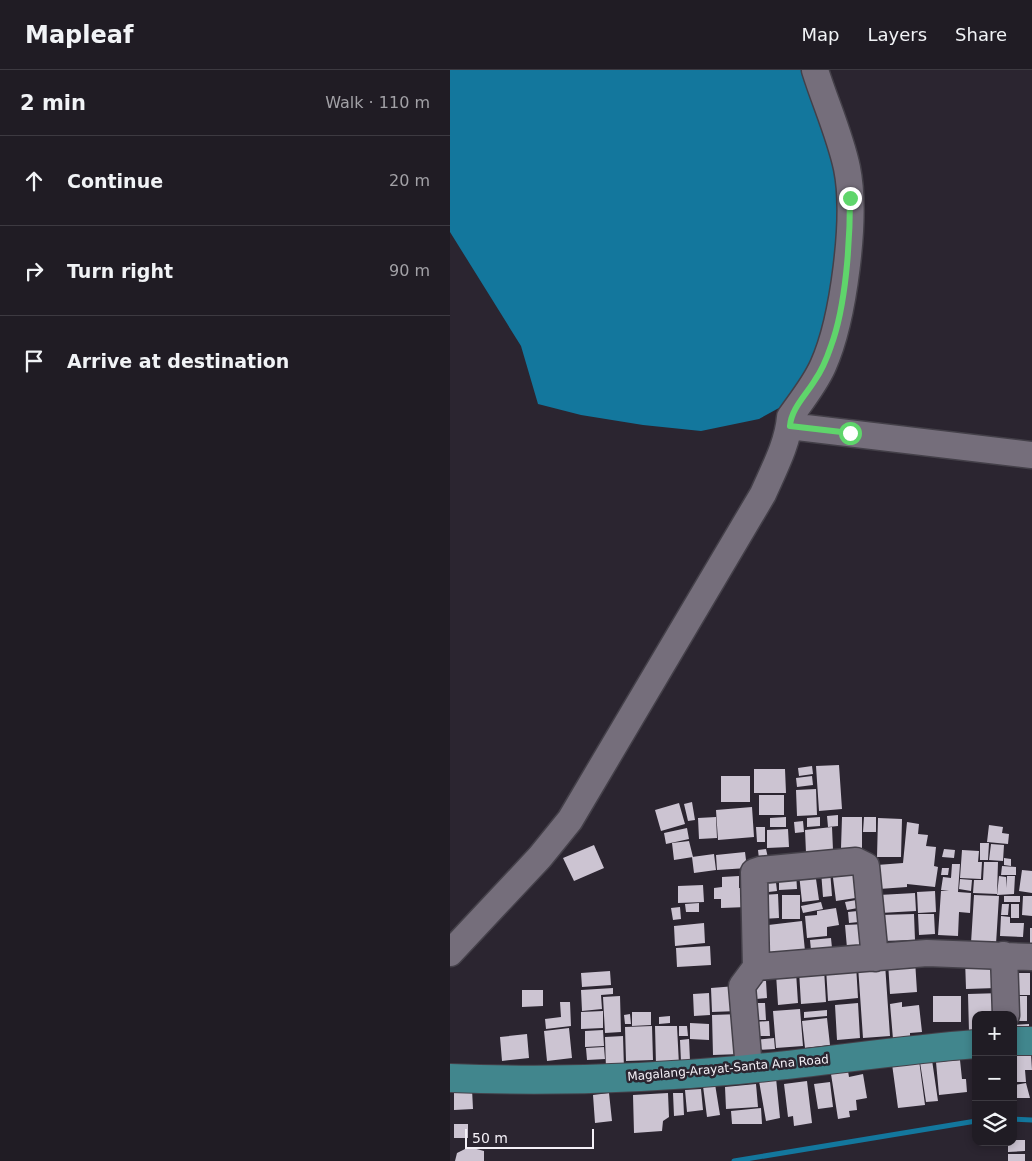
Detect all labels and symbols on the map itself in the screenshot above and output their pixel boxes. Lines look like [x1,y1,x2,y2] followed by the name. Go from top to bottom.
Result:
[839,187,862,210] route end
[839,422,862,445] route start
[627,1052,829,1084] street label: Magalang-Arayat-Santa Ana Road
[465,1126,594,1149] scale bar

